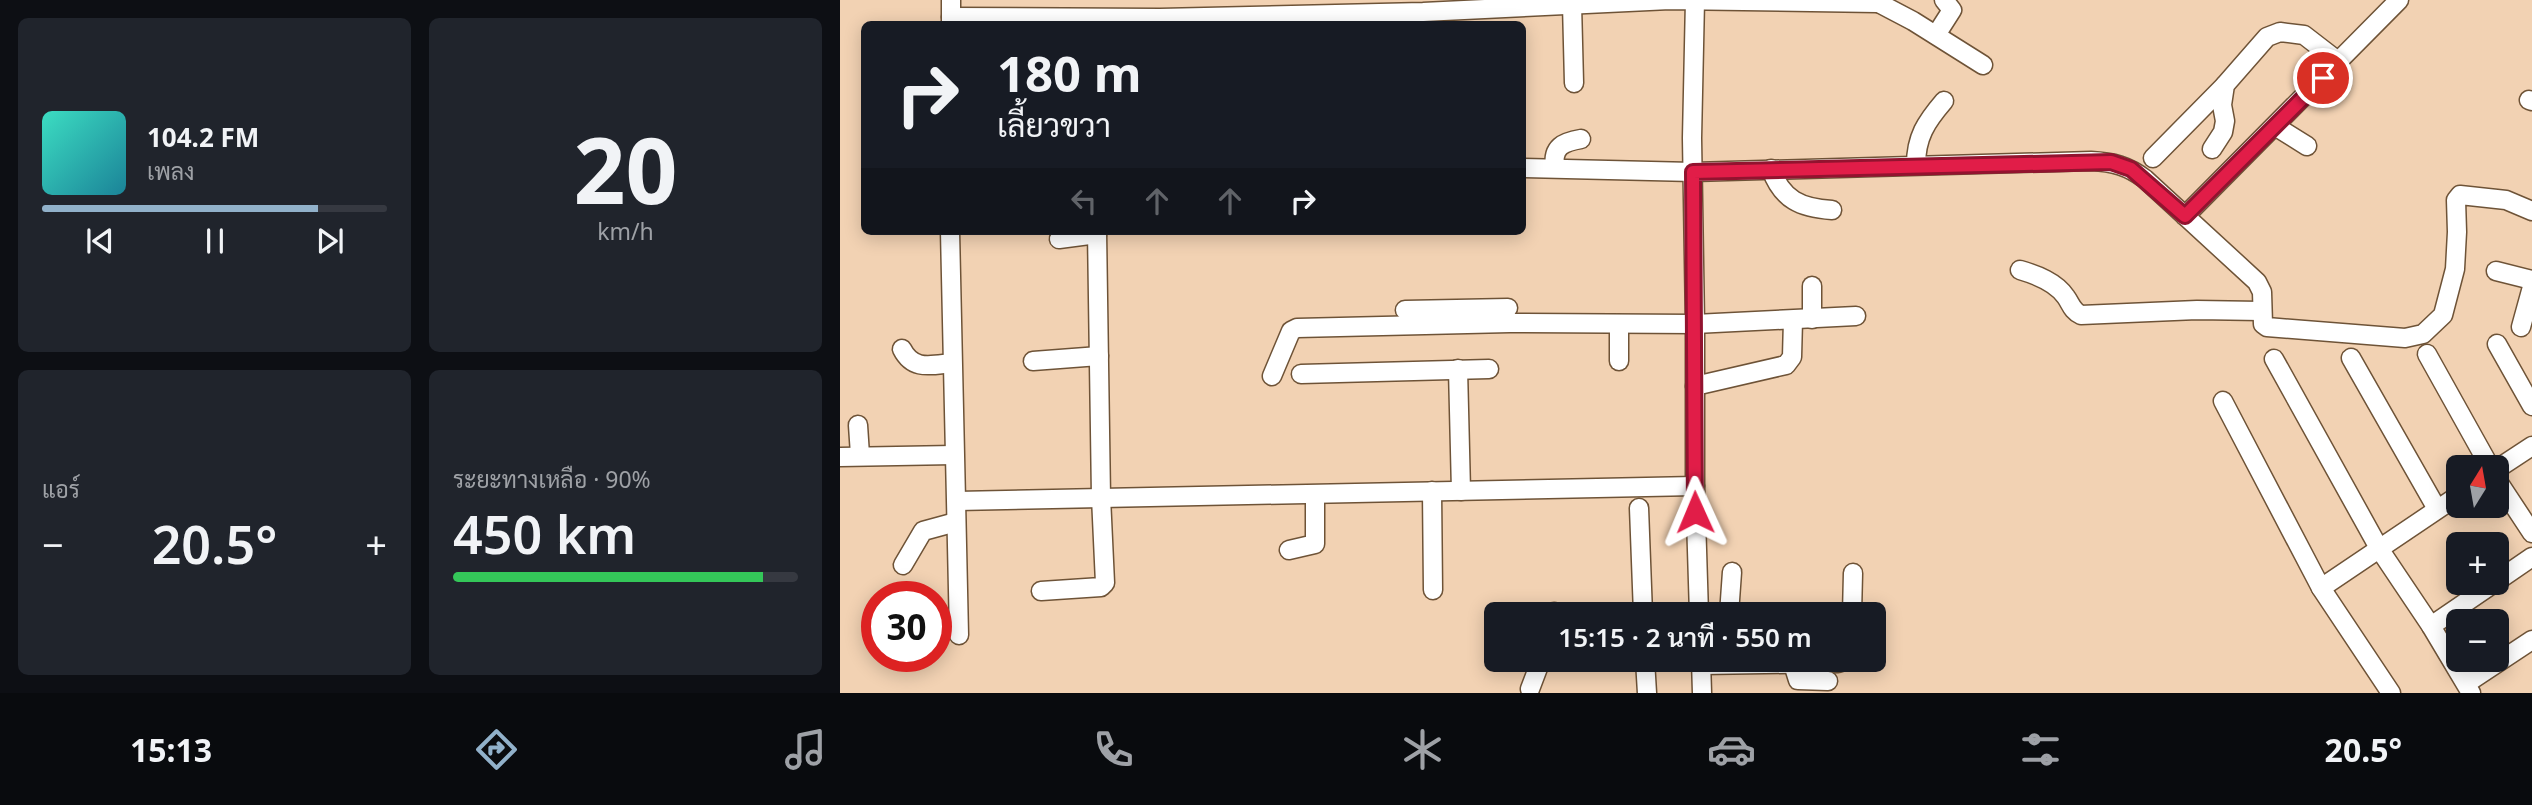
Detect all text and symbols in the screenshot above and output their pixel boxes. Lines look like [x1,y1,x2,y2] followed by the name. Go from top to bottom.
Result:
[997,40,1142,106] text: 180 m
[2293,48,2353,108] pin
[882,49,973,140] icon: right
[2304,59,2342,97] icon: arrive
[997,103,1111,146] text: เลี้ยวขวา
[573,107,678,231] text: 20
[147,119,259,155] text: 104.2 FM
[147,155,194,187] text: เพลง
[1065,182,1103,220] icon: left
[1138,182,1176,220] icon: ahead
[1211,182,1249,220] icon: ahead
[1284,182,1322,220] icon: right
[597,215,654,247] text: km/h
[81,222,119,260] icon: previous
[196,222,234,260] icon: pause
[311,222,349,260] icon: next
[2446,455,2510,518] north arrow
[2446,455,2509,672] map controls
[453,463,651,495] text: ระยะทางเหลือ · 90%
[42,473,80,505] text: แอร์
[1658,475,1732,549] position arrow
[453,498,636,569] text: 450 km
[152,508,277,579] text: 20.5°
[42,518,64,570] text: −
[365,518,387,570] text: +
[2446,532,2509,595] button: +
[861,581,952,672] speed limit sign: 30
[2446,609,2509,672] button: −
[1558,619,1812,655] text: 15:15 · 2 นาที · 550 m
[472,725,521,774] icon: directions
[781,725,830,774] icon: music
[1089,725,1138,774] icon: phone
[1398,725,1447,774] icon: climate
[1707,725,1756,774] icon: car
[2016,725,2065,774] icon: filters
[130,728,212,771] text: 15:13
[2325,728,2402,771] text: 20.5°

